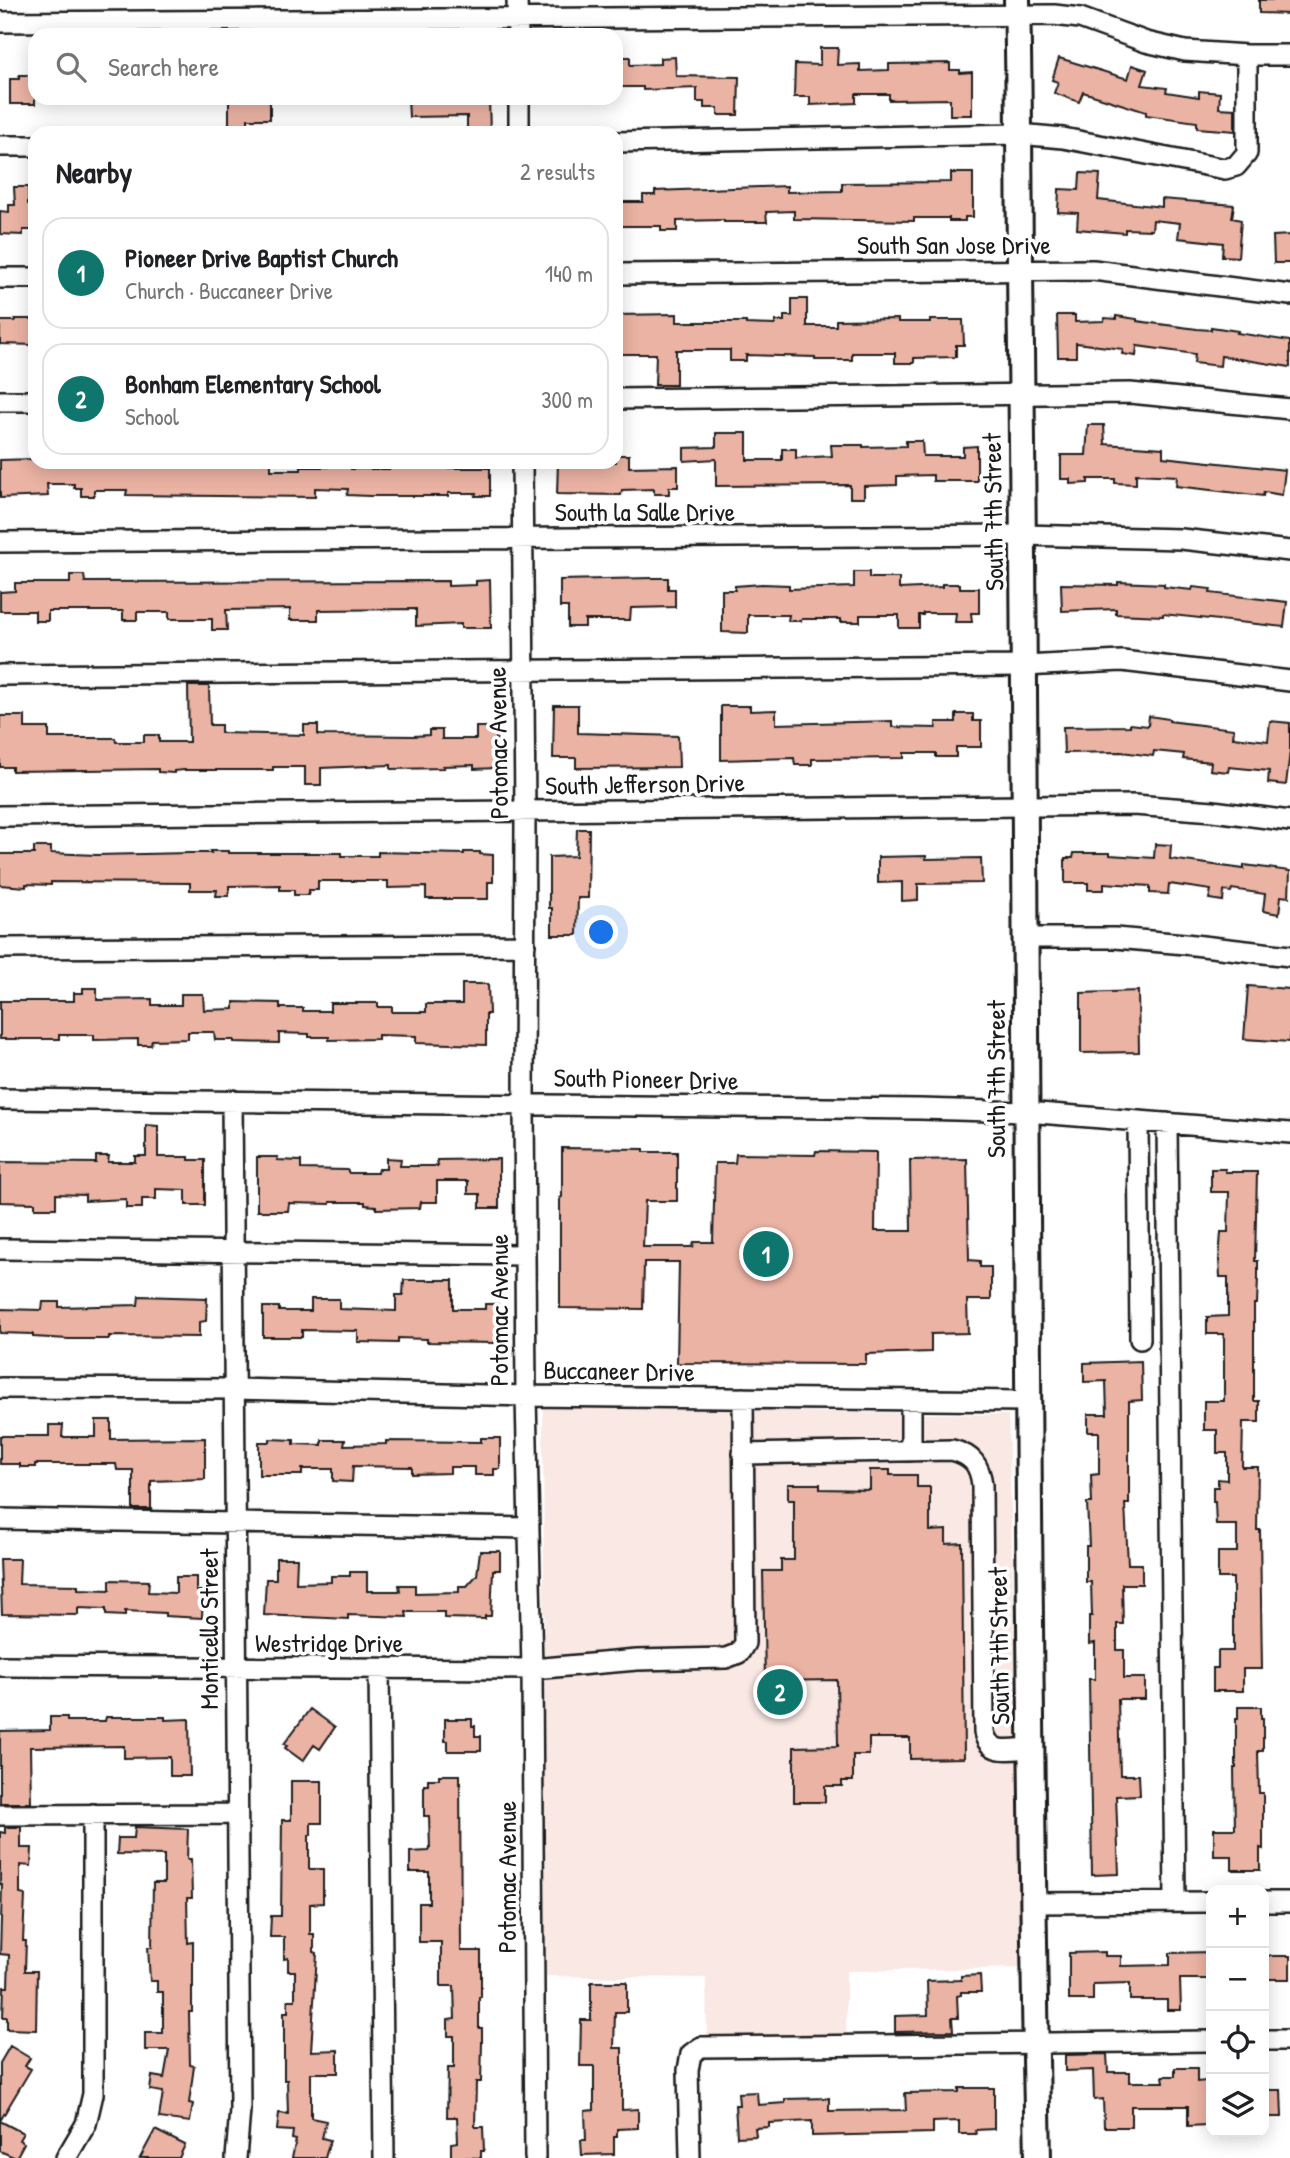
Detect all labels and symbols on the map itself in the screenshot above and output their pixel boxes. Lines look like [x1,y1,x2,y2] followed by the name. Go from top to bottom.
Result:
[857,227,1051,262] street label: South San Jose Drive
[974,432,1011,591] street label: South 7th Street
[555,494,735,529] street label: South la Salle Drive
[479,667,516,819] street label: Potomac Avenue
[545,764,745,803] street label: South Jefferson Drive
[584,915,618,949] your location
[978,999,1013,1158] street label: South 7th Street
[553,1059,739,1098] street label: South Pioneer Drive
[743,1228,789,1280] pin: 1
[481,1234,516,1386] street label: Potomac Avenue
[543,1352,695,1389] street label: Buccaneer Drive
[191,1547,226,1710] street label: Monticello Street
[980,1566,1017,1725] street label: South 7th Street
[255,1625,403,1660] street label: Westridge Drive
[757,1666,803,1718] pin: 2
[489,1801,524,1953] street label: Potomac Avenue

